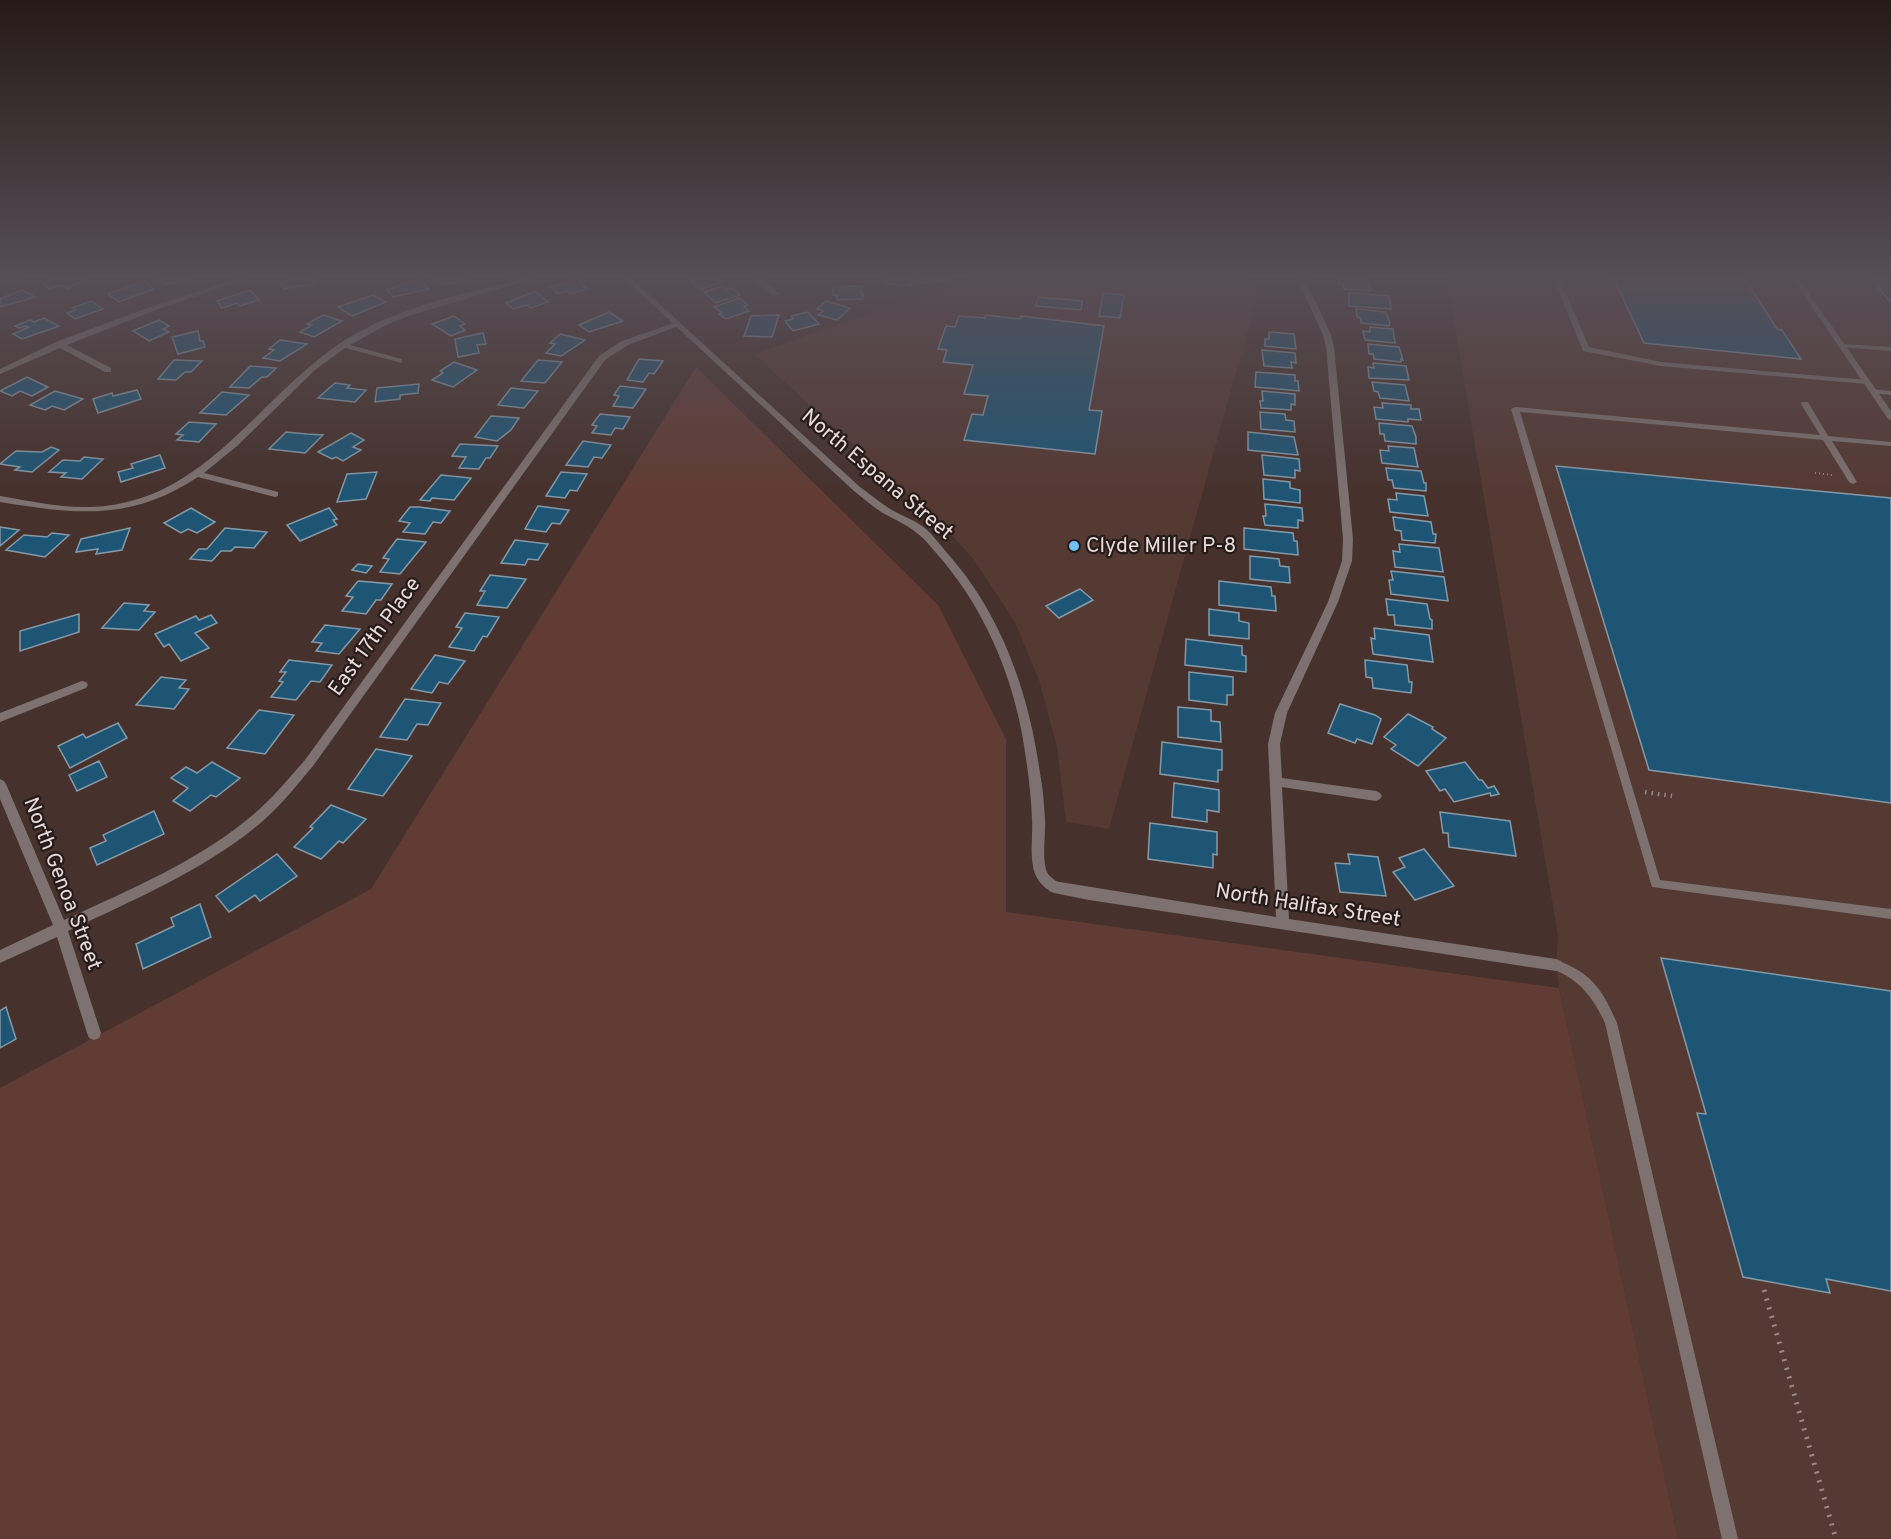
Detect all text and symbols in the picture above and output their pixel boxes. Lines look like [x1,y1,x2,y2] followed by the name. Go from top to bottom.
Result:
[795,403,959,547] street label: North Espana Street
[1086,533,1236,560] place label: Clyde Miller P-8
[1067,539,1081,553] marker: Clyde Miller P-8
[323,572,427,702] street label: East 17th Place
[17,794,107,974] street label: North Genoa Street
[1213,878,1403,934] street label: North Halifax Street

